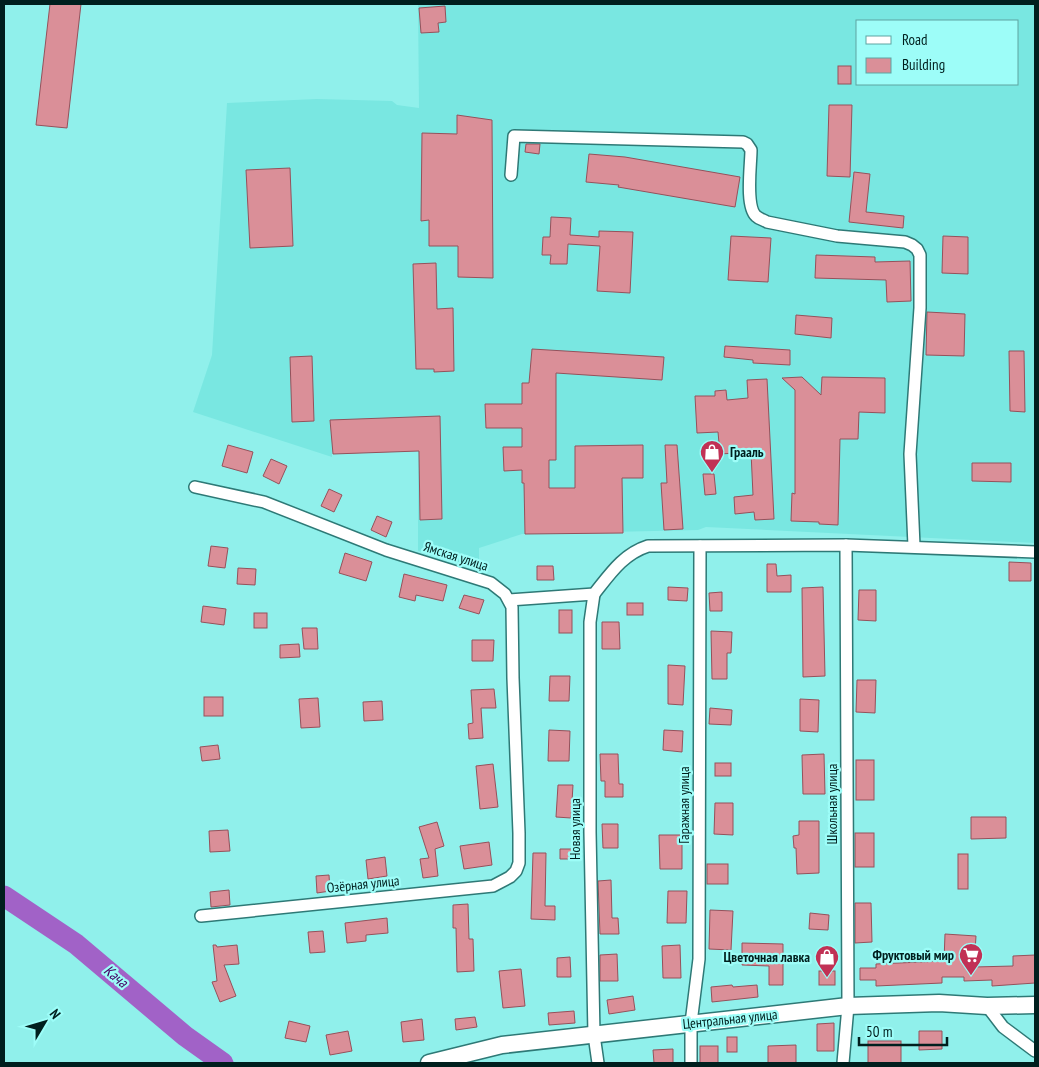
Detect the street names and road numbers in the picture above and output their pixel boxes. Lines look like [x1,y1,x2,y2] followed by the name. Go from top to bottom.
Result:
[421,537,491,575] street label: Ямская улица
[823,764,841,844] street label: Школьная улица
[675,766,693,844] street label: Гаражная улица
[566,798,584,860] street label: Новая улица
[326,871,400,897] street label: Озёрная улица
[682,1005,778,1033] street label: Центральная улица

